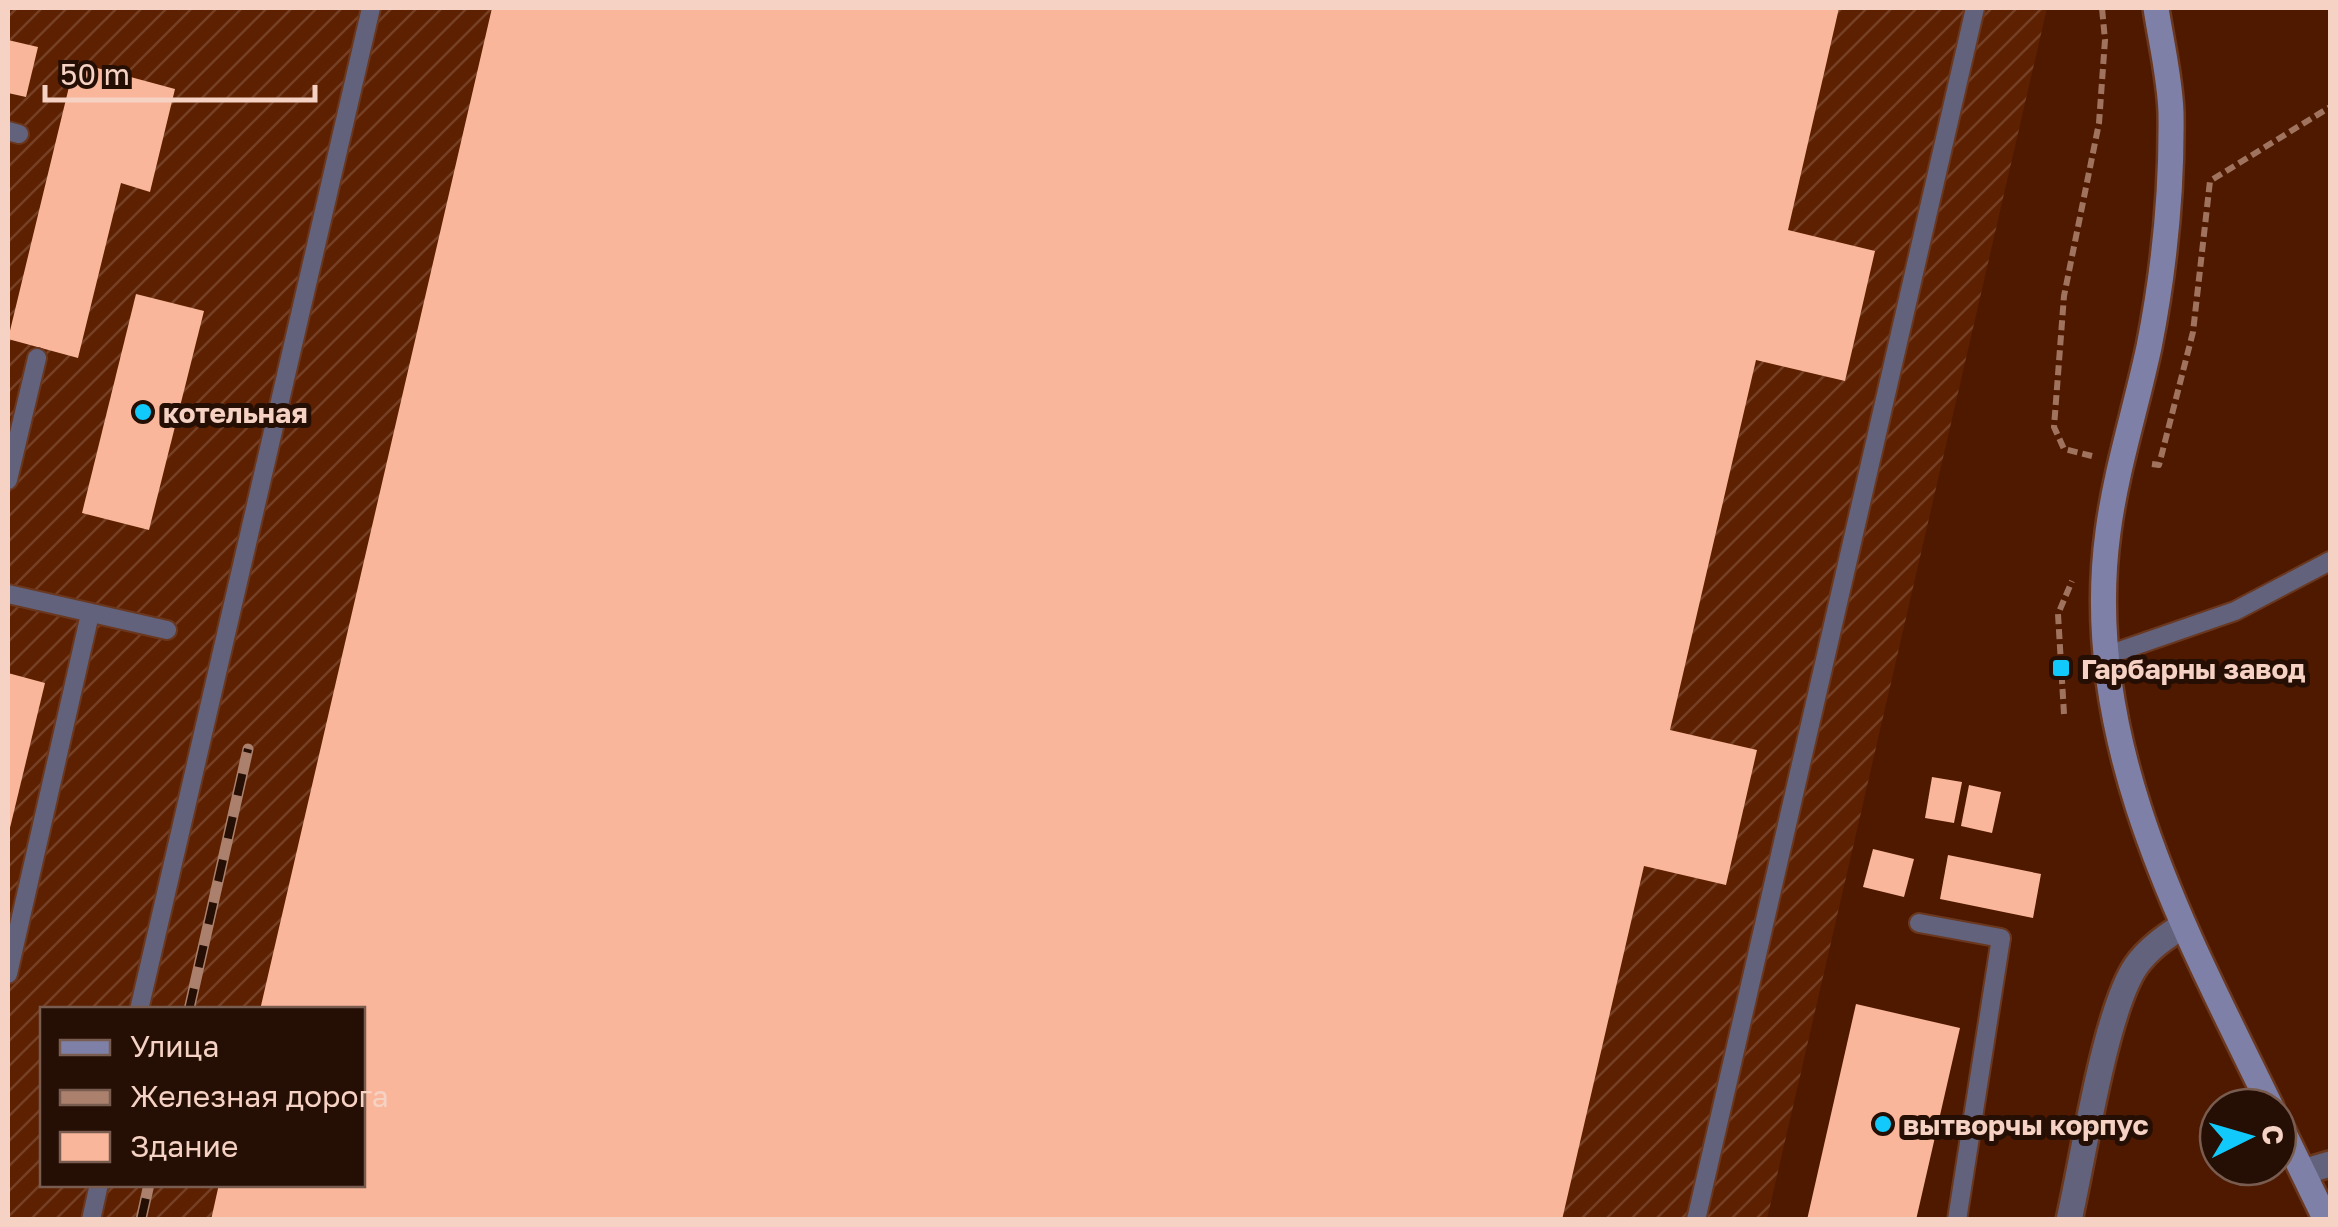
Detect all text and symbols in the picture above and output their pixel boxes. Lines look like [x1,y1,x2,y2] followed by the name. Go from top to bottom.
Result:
[45,40,315,102] scale bar
[60,56,130,92] text: 50 m
[163,396,308,429] place label: котельная
[132,401,154,423] marker: котельная
[2081,652,2306,685] place label: Гарбарны завод
[2050,657,2072,679] marker: Гарбарны завод
[40,1007,365,1187] legend
[130,1028,219,1064] text: Улица
[130,1078,389,1114] text: Железная дорога
[2198,1087,2298,1187] north arrow
[1903,1108,2149,1141] place label: вытворчы корпус
[1872,1113,1894,1135] marker: вытворчы корпус
[2256,1123,2291,1146] text: С
[130,1128,238,1164] text: Здание

